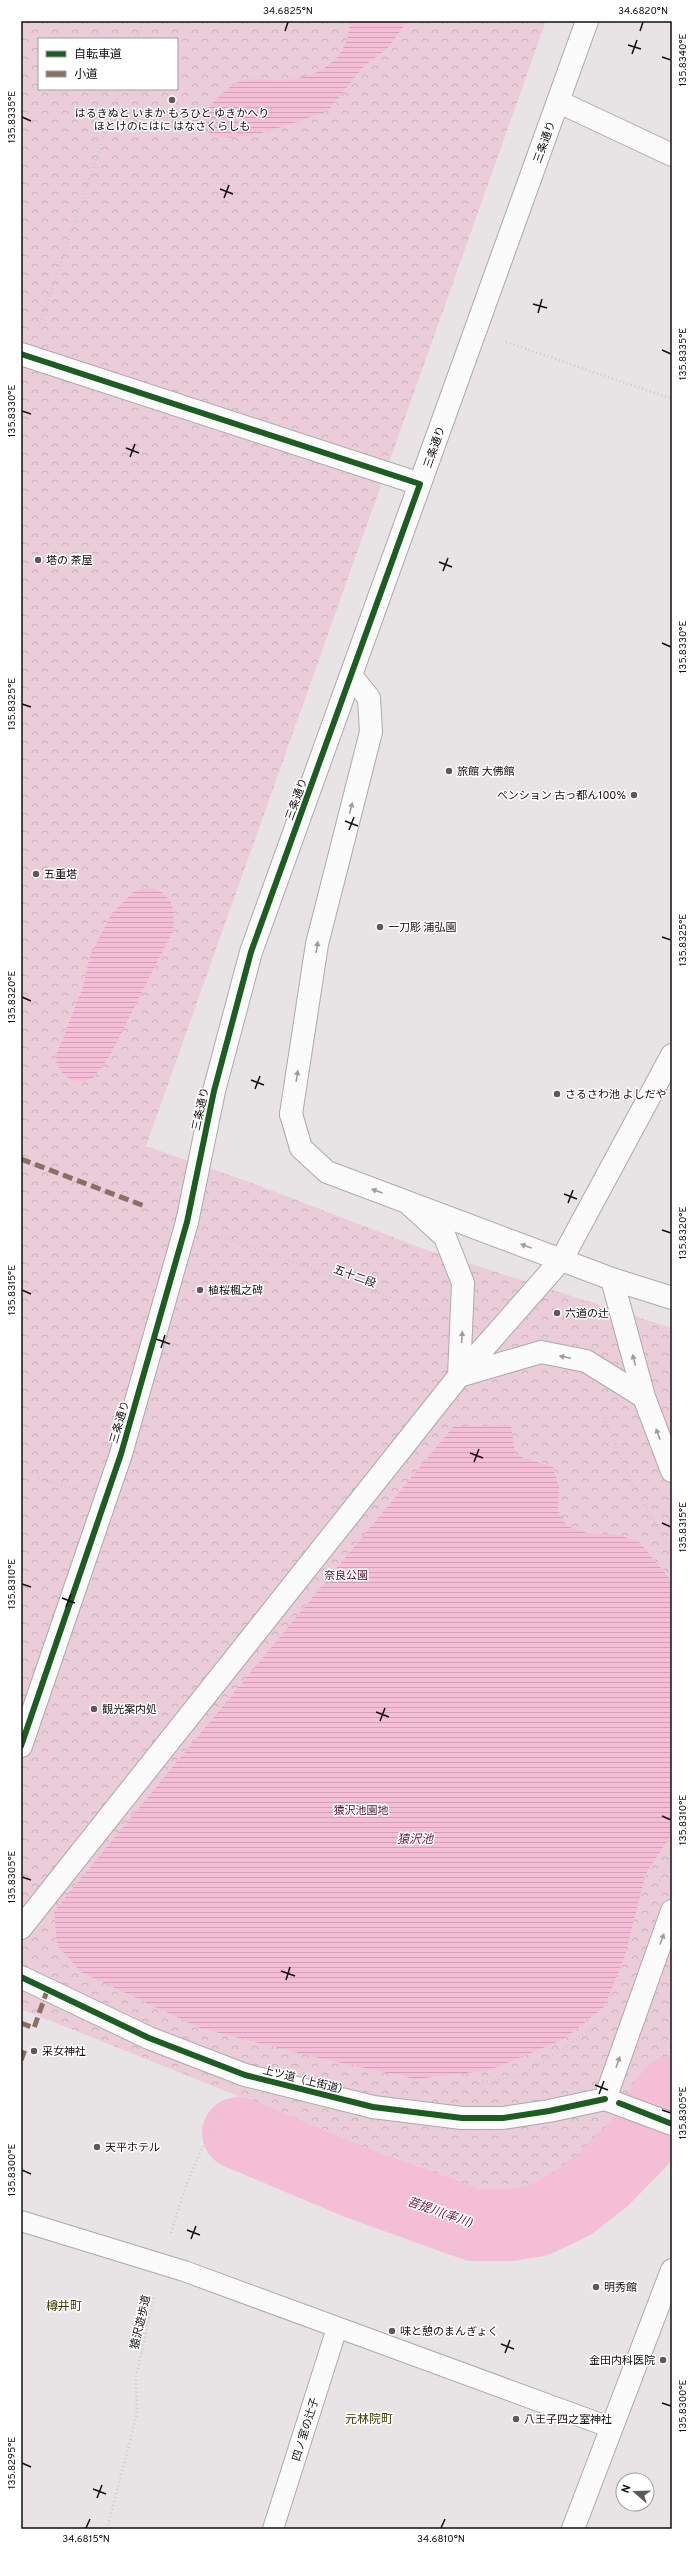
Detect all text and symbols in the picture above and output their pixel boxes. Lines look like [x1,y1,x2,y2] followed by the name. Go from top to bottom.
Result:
[263,5,313,18] text: 34.6825°N
[618,5,668,18] text: 34.6820°N
[677,33,690,87] text: 135.8340°E
[38,38,178,90] legend
[74,47,122,63] text: 自転車道
[74,67,98,83] text: 小道
[6,91,19,143] text: 135.8335°E
[167,95,177,105] marker: はるきぬと いまか もろひと ゆきかへり ほとけのにはに はなさくらしも
[75,107,269,134] place label: はるきぬと いまか もろひと ゆきかへり ほとけのにはに はなさくらしも
[531,119,559,165] street label: 三条通り
[677,328,690,380] text: 135.8335°E
[6,385,19,437] text: 135.8330°E
[421,424,449,470] street label: 三条通り
[46,554,93,568] place label: 塔の 茶屋
[33,555,43,565] marker: 塔の 茶屋
[677,621,690,673] text: 135.8330°E
[6,678,19,730] text: 135.8325°E
[457,765,515,779] place label: 旅館 大佛館
[444,766,454,776] marker: 旅館 大佛館
[283,776,311,822] street label: 三条通り
[497,789,626,803] place label: ペンション 古っ都ん100%
[629,790,639,800] marker: ペンション 古っ都ん100%
[349,802,355,814] one-way arrow
[44,868,77,882] place label: 五重塔
[31,869,41,879] marker: 五重塔
[677,914,690,966] text: 135.8325°E
[388,921,457,935] place label: 一刀彫 浦弘園
[375,922,385,932] marker: 一刀彫 浦弘園
[314,941,320,954] one-way arrow
[6,971,19,1023] text: 135.8320°E
[294,1070,300,1082] one-way arrow
[190,1086,212,1132] street label: 三条通り
[565,1088,667,1102] place label: さるさわ池 よしだや
[552,1089,562,1099] marker: さるさわ池 よしだや
[371,1187,383,1193] one-way arrow
[677,1207,690,1259] text: 135.8320°E
[519,1242,531,1248] one-way arrow
[332,1263,378,1291] street label: 五十二段
[6,1265,19,1315] text: 135.8315°E
[208,1284,263,1298] place label: 植桜楓之碑
[195,1285,205,1295] marker: 植桜楓之碑
[565,1307,609,1321] place label: 六道の辻
[552,1308,562,1318] marker: 六道の辻
[459,1331,466,1343] one-way arrow
[631,1353,637,1365] one-way arrow
[558,1354,571,1360] one-way arrow
[107,1399,133,1445] street label: 三条通り
[655,1428,661,1440] one-way arrow
[677,1502,690,1552] text: 135.8315°E
[6,1559,19,1609] text: 135.8310°E
[324,1569,368,1583] park label: 奈良公園
[102,1703,157,1717] place label: 観光案内処
[89,1704,99,1714] marker: 観光案内処
[677,1795,690,1845] text: 135.8310°E
[334,1804,389,1818] park label: 猿沢池園地
[397,1832,434,1848] water label: 猿沢池
[6,1851,19,1903] text: 135.8305°E
[659,1933,665,1945] one-way arrow
[42,2045,86,2059] place label: 采女神社
[29,2046,39,2056] marker: 采女神社
[616,2055,622,2067] one-way arrow
[261,2064,350,2098] street label: 上ツ道（上街道）
[677,2087,690,2139] text: 135.8305°E
[105,2141,160,2155] place label: 天平ホテル
[92,2142,102,2152] marker: 天平ホテル
[6,2143,19,2197] text: 135.8300°E
[405,2194,474,2232] water label: 菩提川(率川)
[604,2281,637,2295] place label: 明秀館
[591,2282,601,2292] marker: 明秀館
[128,2294,154,2351] street label: 猿沢遊歩道
[46,2299,82,2315] district label: 樽井町
[400,2325,498,2339] place label: 味と憩のまんぎょく
[387,2326,397,2336] marker: 味と憩のまんぎょく
[589,2354,655,2368] place label: 金田内科医院
[658,2355,668,2365] marker: 金田内科医院
[677,2379,690,2433] text: 135.8300°E
[290,2396,322,2463] street label: 四ノ室の辻子
[345,2412,393,2428] district label: 元林院町
[524,2413,612,2427] place label: 八王子四之室神社
[511,2414,521,2424] marker: 八王子四之室神社
[6,2437,19,2489] text: 135.8295°E
[615,2472,655,2512] north arrow
[619,2483,634,2495] text: N
[62,2533,110,2546] text: 34.6815°N
[417,2533,465,2546] text: 34.6810°N

